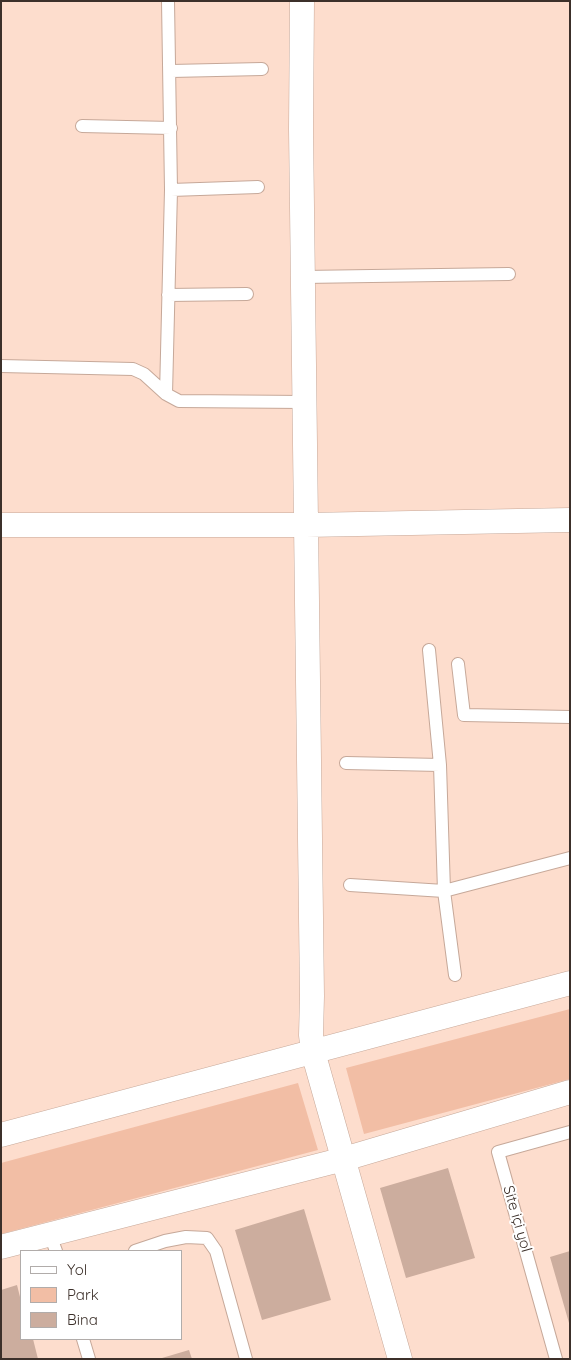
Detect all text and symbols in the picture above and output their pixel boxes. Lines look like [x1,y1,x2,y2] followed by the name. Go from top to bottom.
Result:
[499,1184,535,1254] street label: Site içi yol
[20,1250,182,1340] legend
[67,1260,87,1279] text: Yol
[67,1285,99,1304] text: Park
[67,1310,98,1329] text: Bina

